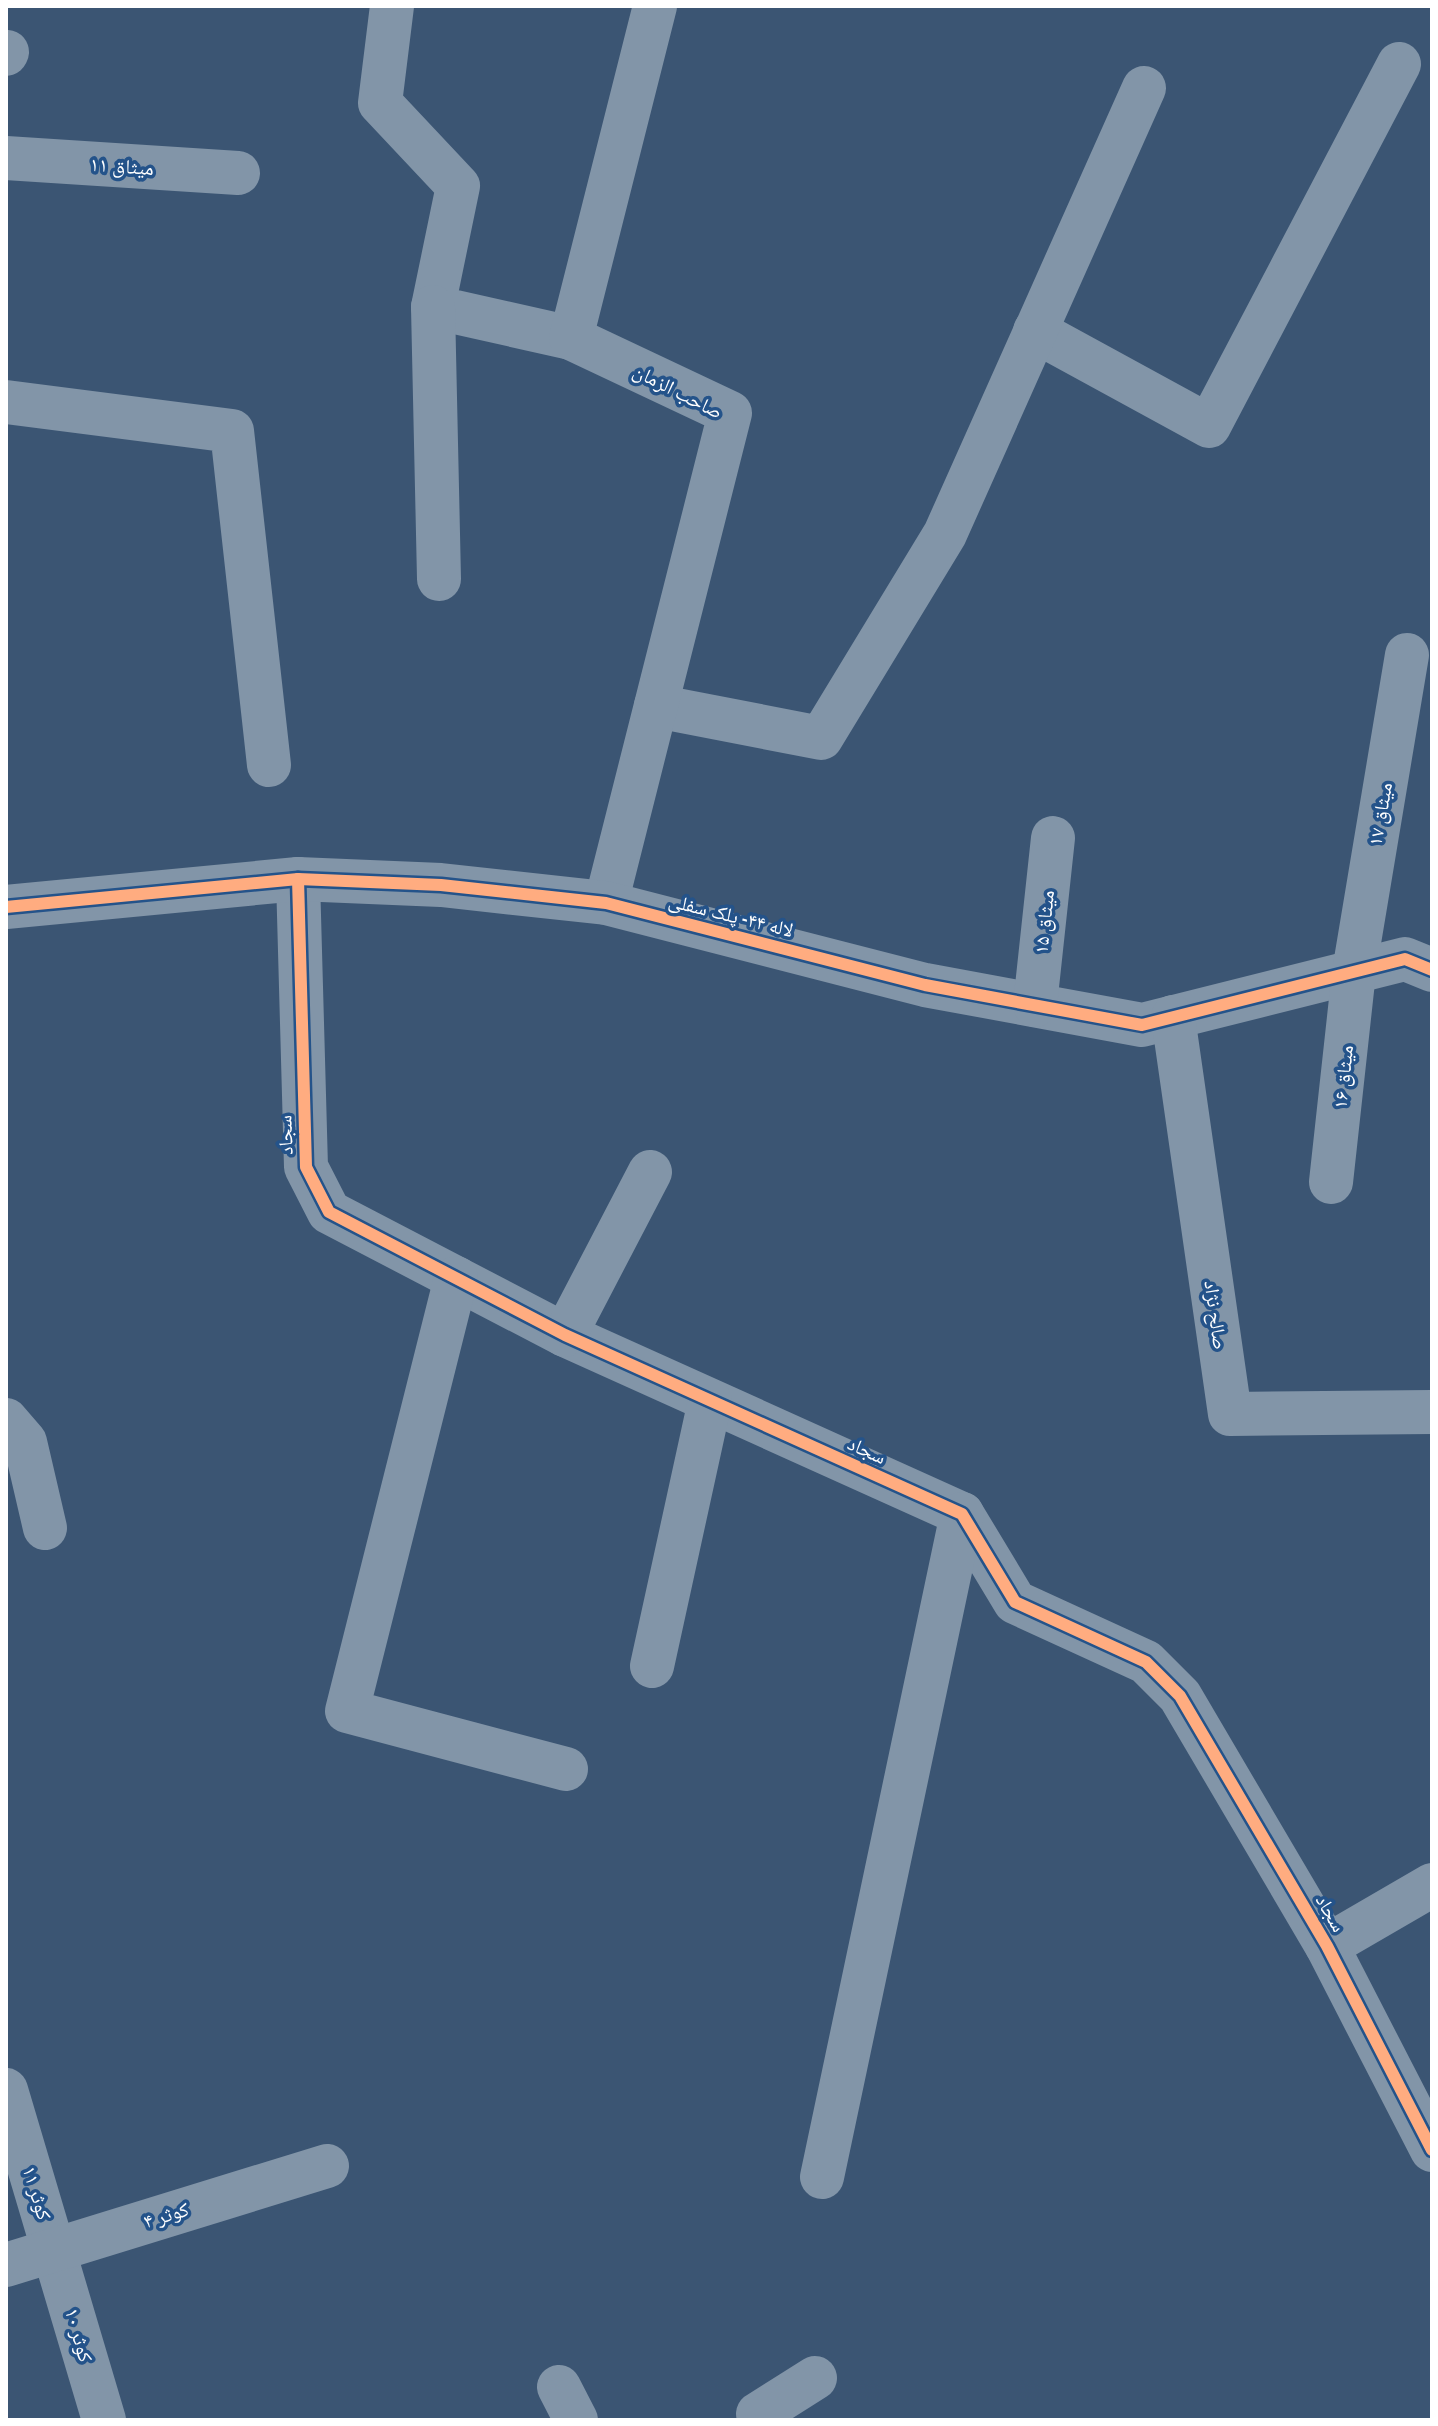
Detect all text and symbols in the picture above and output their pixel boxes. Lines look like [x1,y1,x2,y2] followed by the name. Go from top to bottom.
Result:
[89,150,155,181] street label: میثاق ۱۱
[629,356,728,425] street label: صاحب الزمان
[1361,780,1398,848] street label: میثاق ۱۷
[666,886,796,943] street label: لاله ۴۴- پلک سفلی
[1027,889,1060,955] street label: میثاق ۱۵
[1326,1044,1359,1110] street label: میثاق ۱۶
[270,1115,299,1155] street label: سجاد
[1198,1279,1235,1351] street label: صالح نژاد
[844,1429,891,1470] street label: سجاد
[1310,1889,1353,1937] street label: سجاد
[17,2163,58,2223] street label: کوثر ۱۱
[140,2195,192,2234] street label: کوثر ۴
[59,2305,100,2365] street label: کوثر ۱۰

